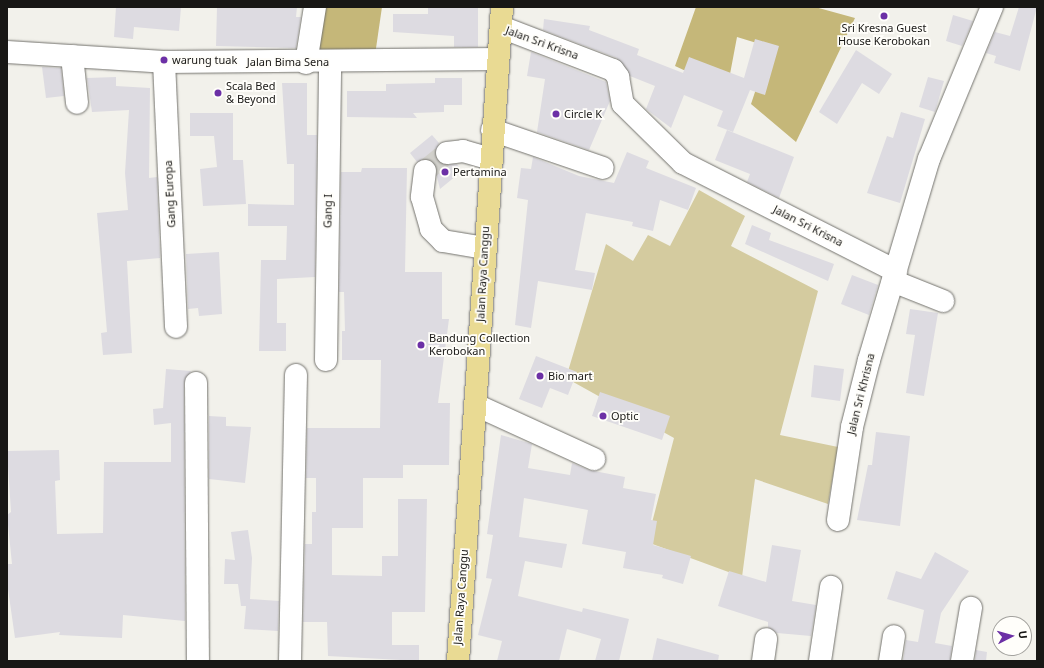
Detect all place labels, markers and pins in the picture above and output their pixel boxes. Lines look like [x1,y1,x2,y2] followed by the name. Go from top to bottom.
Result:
[879,11,889,21] marker: Sri Kresna Guest House Kerobokan
[838,22,930,48] place label: Sri Kresna Guest House Kerobokan
[172,53,237,67] place label: warung tuak
[159,55,169,65] marker: warung tuak
[226,80,276,106] place label: Scala Bed & Beyond
[213,88,223,98] marker: Scala Bed & Beyond
[564,107,602,121] place label: Circle K
[551,109,561,119] marker: Circle K
[453,165,507,179] place label: Pertamina
[440,167,450,177] marker: Pertamina
[429,332,530,358] place label: Bandung Collection Kerobokan
[416,340,426,350] marker: Bandung Collection Kerobokan
[548,369,592,383] place label: Bio mart
[535,371,545,381] marker: Bio mart
[611,409,638,423] place label: Optic
[598,411,608,421] marker: Optic

